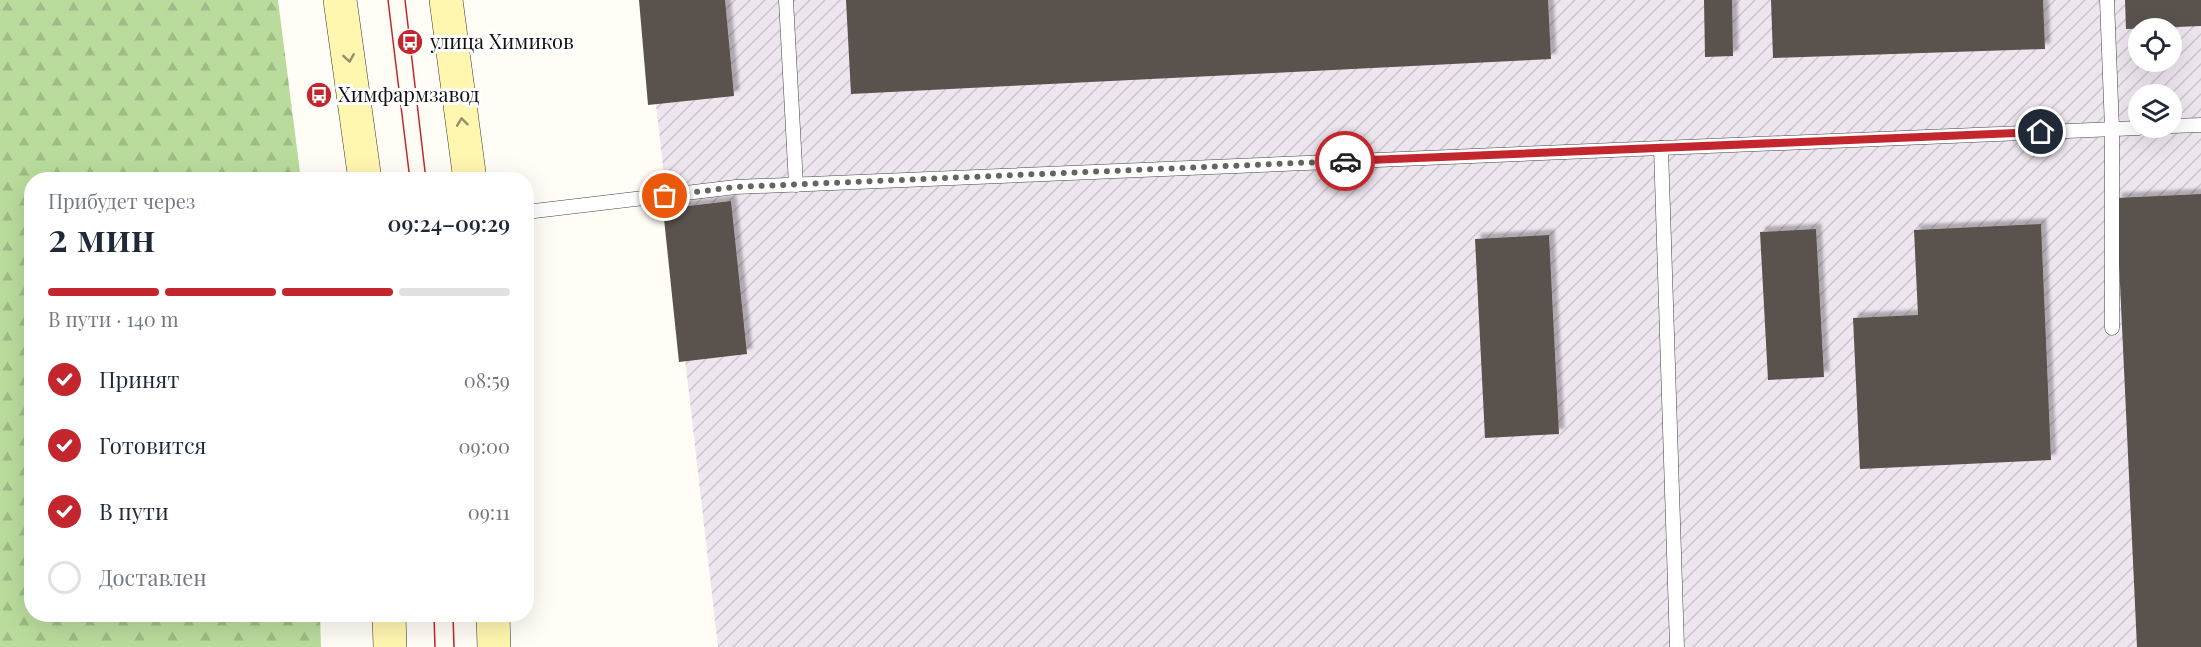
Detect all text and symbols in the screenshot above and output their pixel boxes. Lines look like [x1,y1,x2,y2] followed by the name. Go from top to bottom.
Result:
[2128,18,2182,138] map controls
[2128,18,2182,72] button: locate
[395,27,425,57] bus stop icon: улица Химиков
[429,27,574,54] place label: улица Химиков
[343,53,355,62] one-way arrow
[304,80,334,110] bus stop icon: Химфармзавод
[338,80,480,107] place label: Химфармзавод
[2128,84,2182,138] button: layers
[2015,106,2066,157] pin
[2024,115,2057,148] icon: home
[457,117,469,127] one-way arrow
[1315,131,1375,191] courier
[1329,145,1362,178] icon: car
[639,170,690,221] pin
[648,179,681,212] icon: bag
[48,187,195,214] text: Прибудет через
[388,208,510,238] text: 09:24–09:29
[48,210,155,262] text: 2 мин
[48,305,179,332] text: В пути · 140 m
[48,363,81,396] icon: check
[99,364,179,394] text: Принят
[464,366,510,393] text: 08:59
[48,429,81,462] icon: check
[99,430,206,460] text: Готовится
[459,432,510,459] text: 09:00
[48,495,81,528] icon: check
[99,496,169,526] text: В пути
[468,498,510,525] text: 09:11
[99,562,207,592] text: Доставлен

